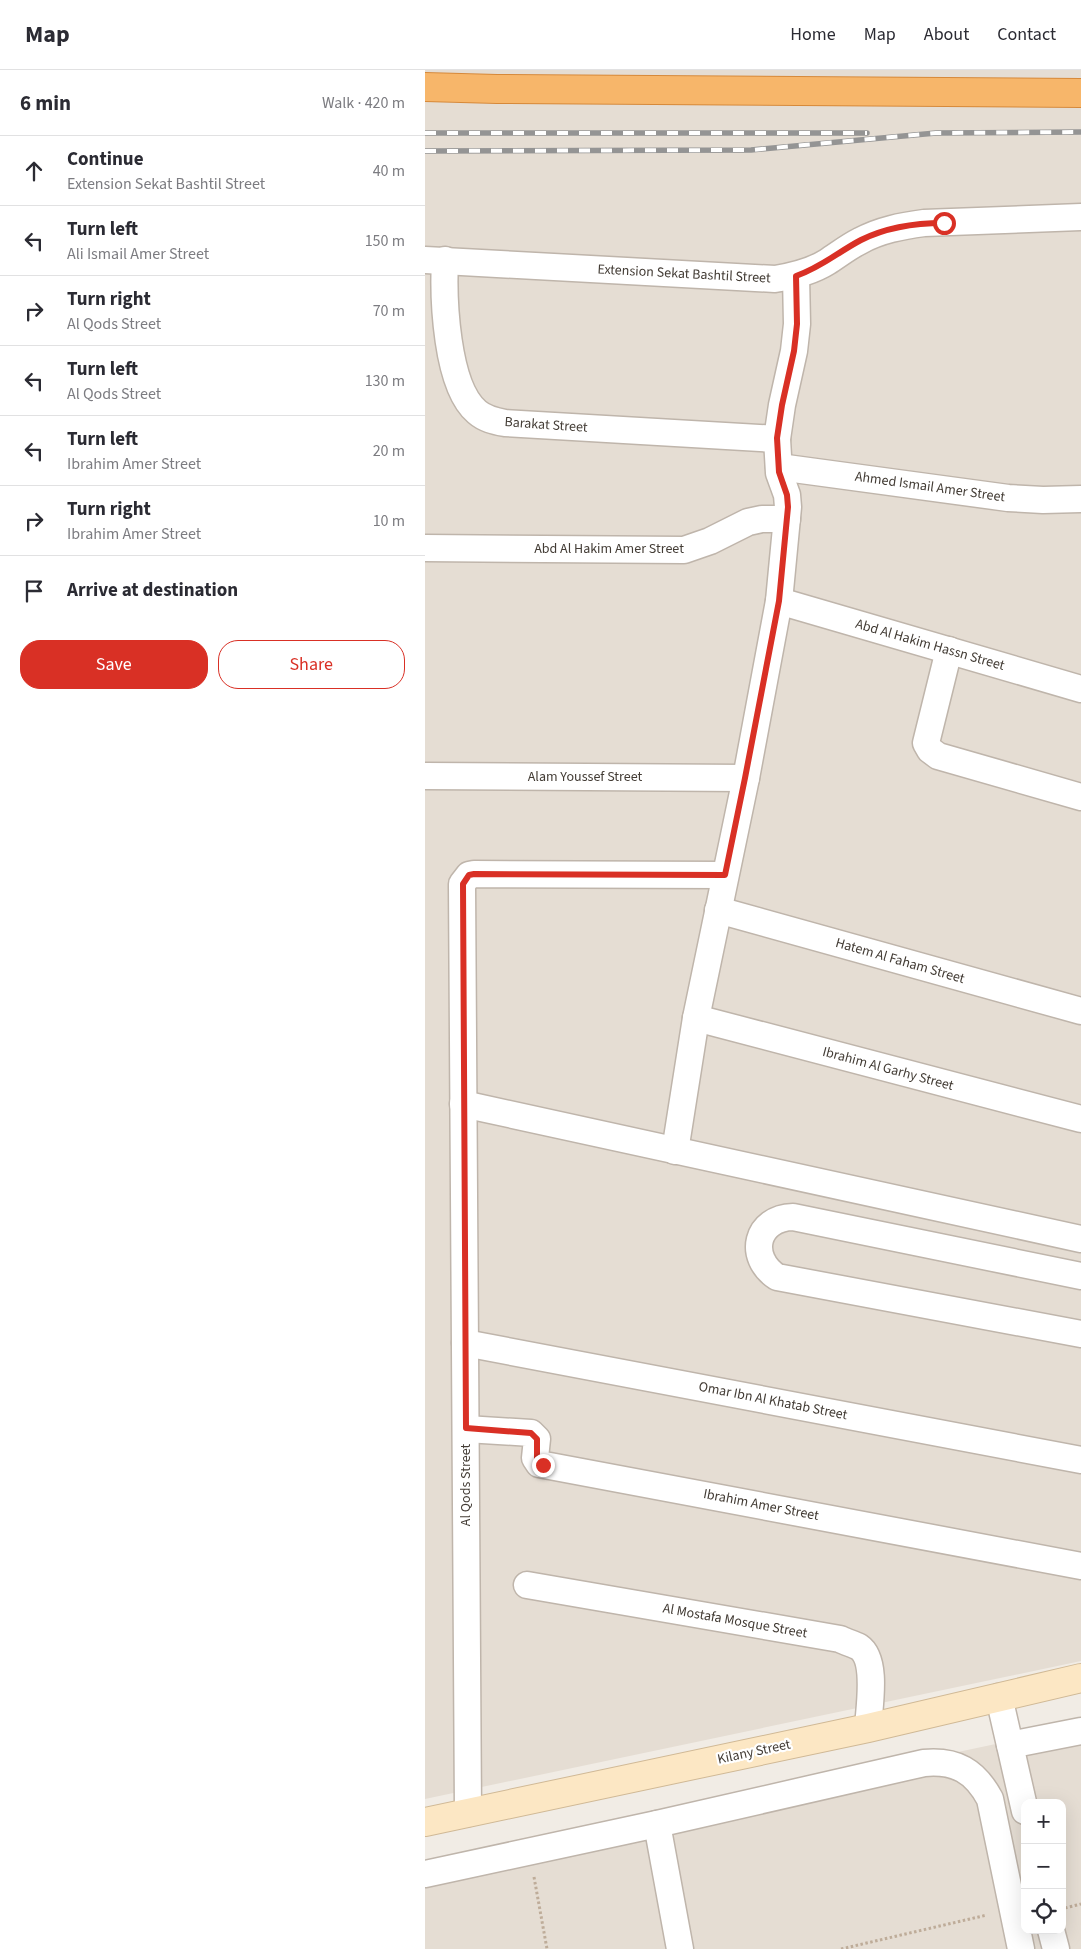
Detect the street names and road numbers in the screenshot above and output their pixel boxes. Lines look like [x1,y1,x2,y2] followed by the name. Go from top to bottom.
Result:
[597,259,771,289] street label: Extension Sekat Bashtil Street
[504,412,588,438] street label: Barakat Street
[854,467,1007,507] street label: Ahmed Ismail Amer Street
[534,539,684,559] street label: Abd Al Hakim Amer Street
[853,614,1007,676] street label: Abd Al Hakim Hassn Street
[528,767,643,787] street label: Alam Youssef Street
[833,933,967,989] street label: Hatem Al Faham Street
[820,1042,956,1096] street label: Ibrahim Al Garhy Street
[697,1377,849,1425] street label: Omar Ibn Al Khatab Street
[456,1444,476,1526] street label: Al Qods Street
[701,1484,821,1526] street label: Ibrahim Amer Street
[661,1598,809,1644] street label: Al Mostafa Mosque Street
[716,1734,793,1770] street label: Kilany Street

